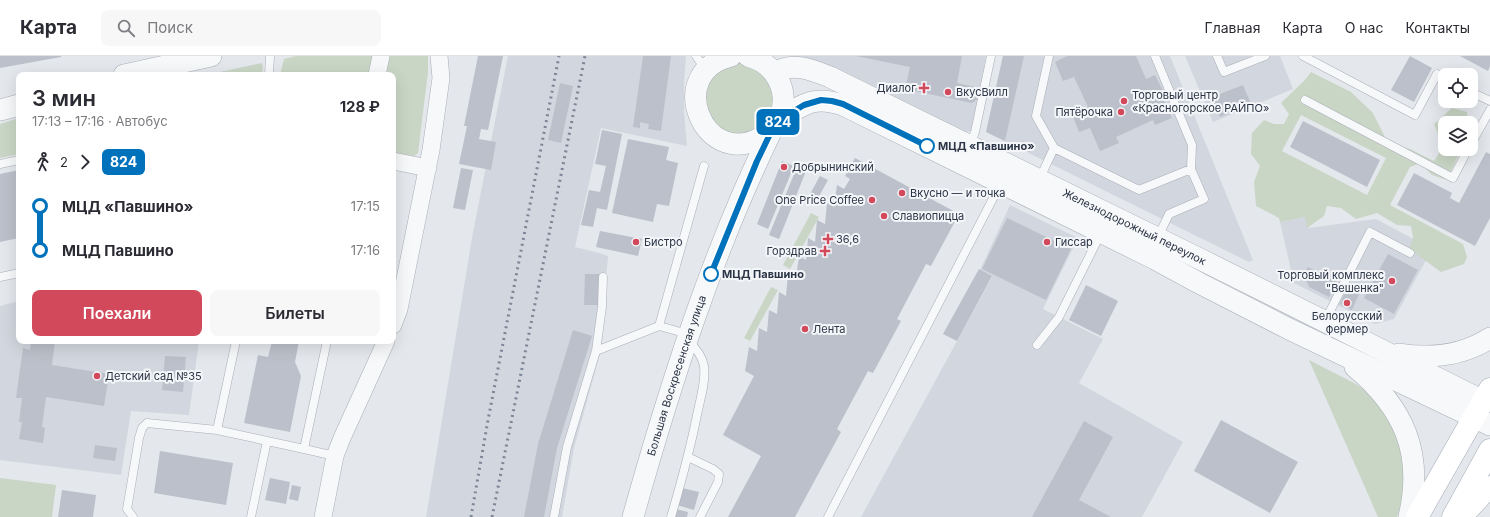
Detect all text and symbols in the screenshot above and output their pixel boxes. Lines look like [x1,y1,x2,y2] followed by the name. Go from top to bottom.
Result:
[101,10,381,46] search box
[20,16,77,39] text: Карта
[115,17,137,39] icon: search
[147,18,193,37] text: Поиск
[1205,19,1260,36] text: Главная
[1282,19,1323,36] text: Карта
[1345,19,1383,36] text: О нас
[1405,19,1470,36] text: Контакты
[1438,68,1478,156] map controls
[1438,68,1478,108] button: locate
[877,81,916,95] place label: Диалог
[919,83,929,93] marker: Диалог
[32,85,96,111] text: 3 мин
[956,85,1008,99] place label: ВкусВилл
[943,87,953,97] marker: ВкусВилл
[1132,88,1269,115] place label: Торговый центр «Красногорское РАЙПО»
[1119,96,1129,106] marker: Торговый центр «Красногорское РАЙПО»
[340,97,380,116] text: 128 ₽
[1055,105,1113,119] place label: Пятёрочка
[1116,107,1126,117] marker: Пятёрочка
[755,109,801,135] line badge: 824
[32,113,168,129] text: 17:13 – 17:16 · Автобус
[764,113,792,130] text: 824
[1438,116,1478,156] button: layers
[919,138,935,154] marker: МЦД «Павшино»
[938,139,1034,153] place label: МЦД «Павшино»
[32,151,54,173] icon: walk
[74,151,96,173] icon: forward
[110,153,137,170] text: 824
[60,154,68,170] text: 2
[792,160,874,174] place label: Добрынинский
[779,162,789,172] marker: Добрынинский
[910,186,1005,200] place label: Вкусно — и точка
[1060,186,1209,268] street label: Железнодорожный переулок
[897,188,907,198] marker: Вкусно — и точка
[775,193,864,207] place label: One Price Coffee
[867,195,877,205] marker: One Price Coffee
[62,197,193,216] text: МЦД «Павшино»
[351,198,380,214] text: 17:15
[892,209,964,223] place label: Славиопицца
[879,211,889,221] marker: Славиопицца
[836,232,859,246] place label: 36,6
[823,234,833,244] marker: 36,6
[644,235,683,249] place label: Бистро
[1055,235,1093,249] place label: Гиссар
[631,237,641,247] marker: Бистро
[1042,237,1052,247] marker: Гиссар
[62,241,174,260] text: МЦД Павшино
[351,242,380,258] text: 17:16
[767,244,817,258] place label: Горздрав
[820,246,830,256] marker: Горздрав
[703,266,719,282] marker: МЦД Павшино
[722,267,804,281] place label: МЦД Павшино
[1277,268,1384,295] place label: Торговый комплекс "Вешенка"
[1387,276,1397,286] marker: Торговый комплекс "Вешенка"
[32,290,202,336] button: Поехали
[210,290,380,336] button: Билеты
[644,293,709,458] street label: Большая Воскресенская улица
[1342,298,1352,308] marker: Белорусский фермер
[1312,309,1382,336] place label: Белорусский фермер
[813,322,845,336] place label: Лента
[800,324,810,334] marker: Лента
[105,369,202,383] place label: Детский сад №35
[92,371,102,381] marker: Детский сад №35

